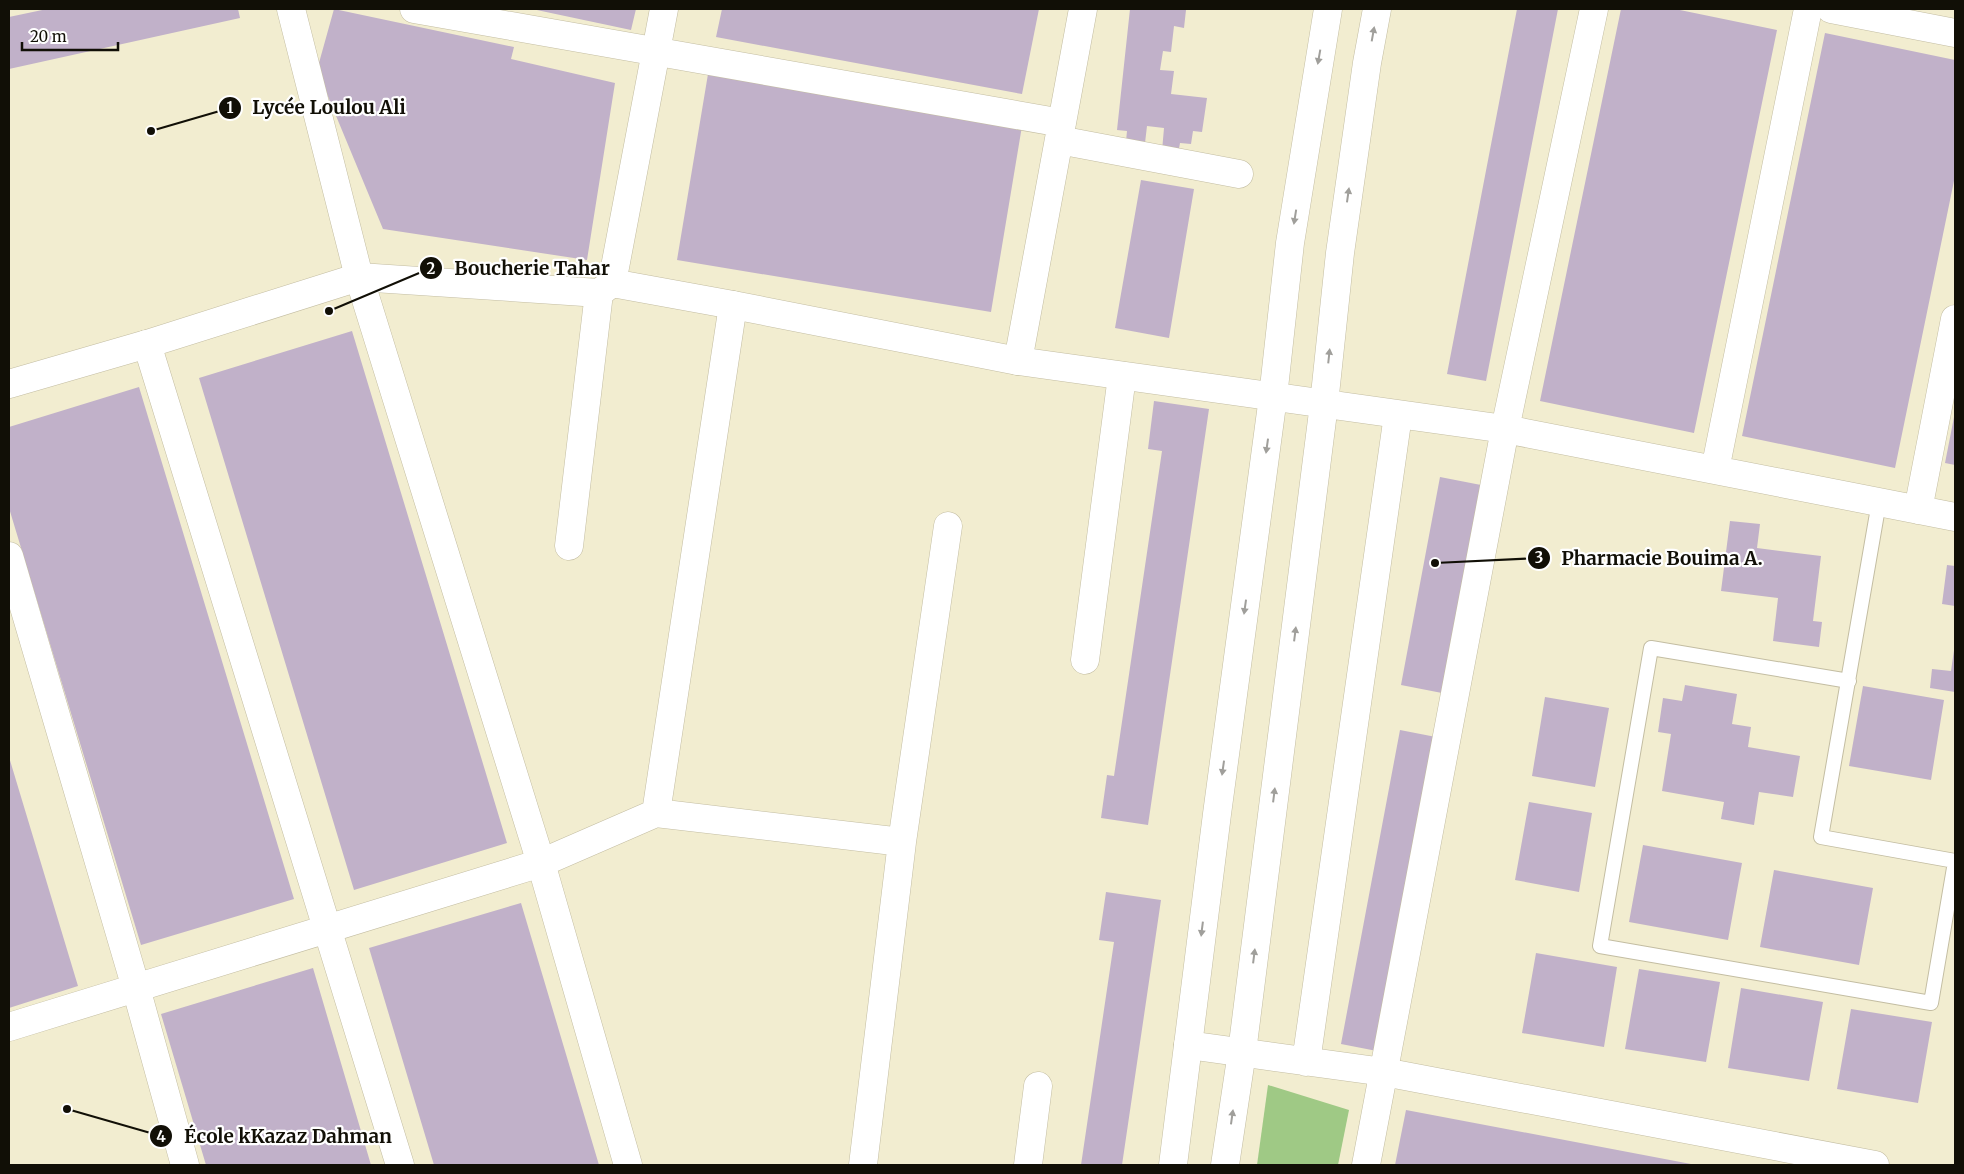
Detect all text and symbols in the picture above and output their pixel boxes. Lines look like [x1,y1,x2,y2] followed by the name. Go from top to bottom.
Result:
[22,20,119,52] scale bar
[1369,26,1377,42] one-way arrow
[30,27,67,46] text: 20 m
[1315,49,1323,65] one-way arrow
[217,91,416,125] callout: Lycée Loulou Ali
[252,95,406,119] text: Lycée Loulou Ali
[227,98,234,117] text: 1
[1344,186,1352,202] one-way arrow
[1290,210,1298,226] one-way arrow
[419,251,619,285] callout: Boucherie Tahar
[454,256,610,280] text: Boucherie Tahar
[427,259,436,278] text: 2
[1325,348,1333,364] one-way arrow
[1262,438,1270,454] one-way arrow
[1527,541,1773,575] callout: Pharmacie Bouima A.
[1561,546,1763,570] text: Pharmacie Bouima A.
[1535,548,1543,567] text: 3
[1241,599,1249,615] one-way arrow
[1291,625,1299,641] one-way arrow
[1219,760,1227,776] one-way arrow
[1270,786,1278,802] one-way arrow
[1198,921,1206,937] one-way arrow
[1250,948,1258,964] one-way arrow
[1228,1109,1236,1125] one-way arrow
[149,1119,402,1153] callout: École kKazaz Dahman
[184,1124,392,1148] text: École kKazaz Dahman
[156,1127,166,1146] text: 4

